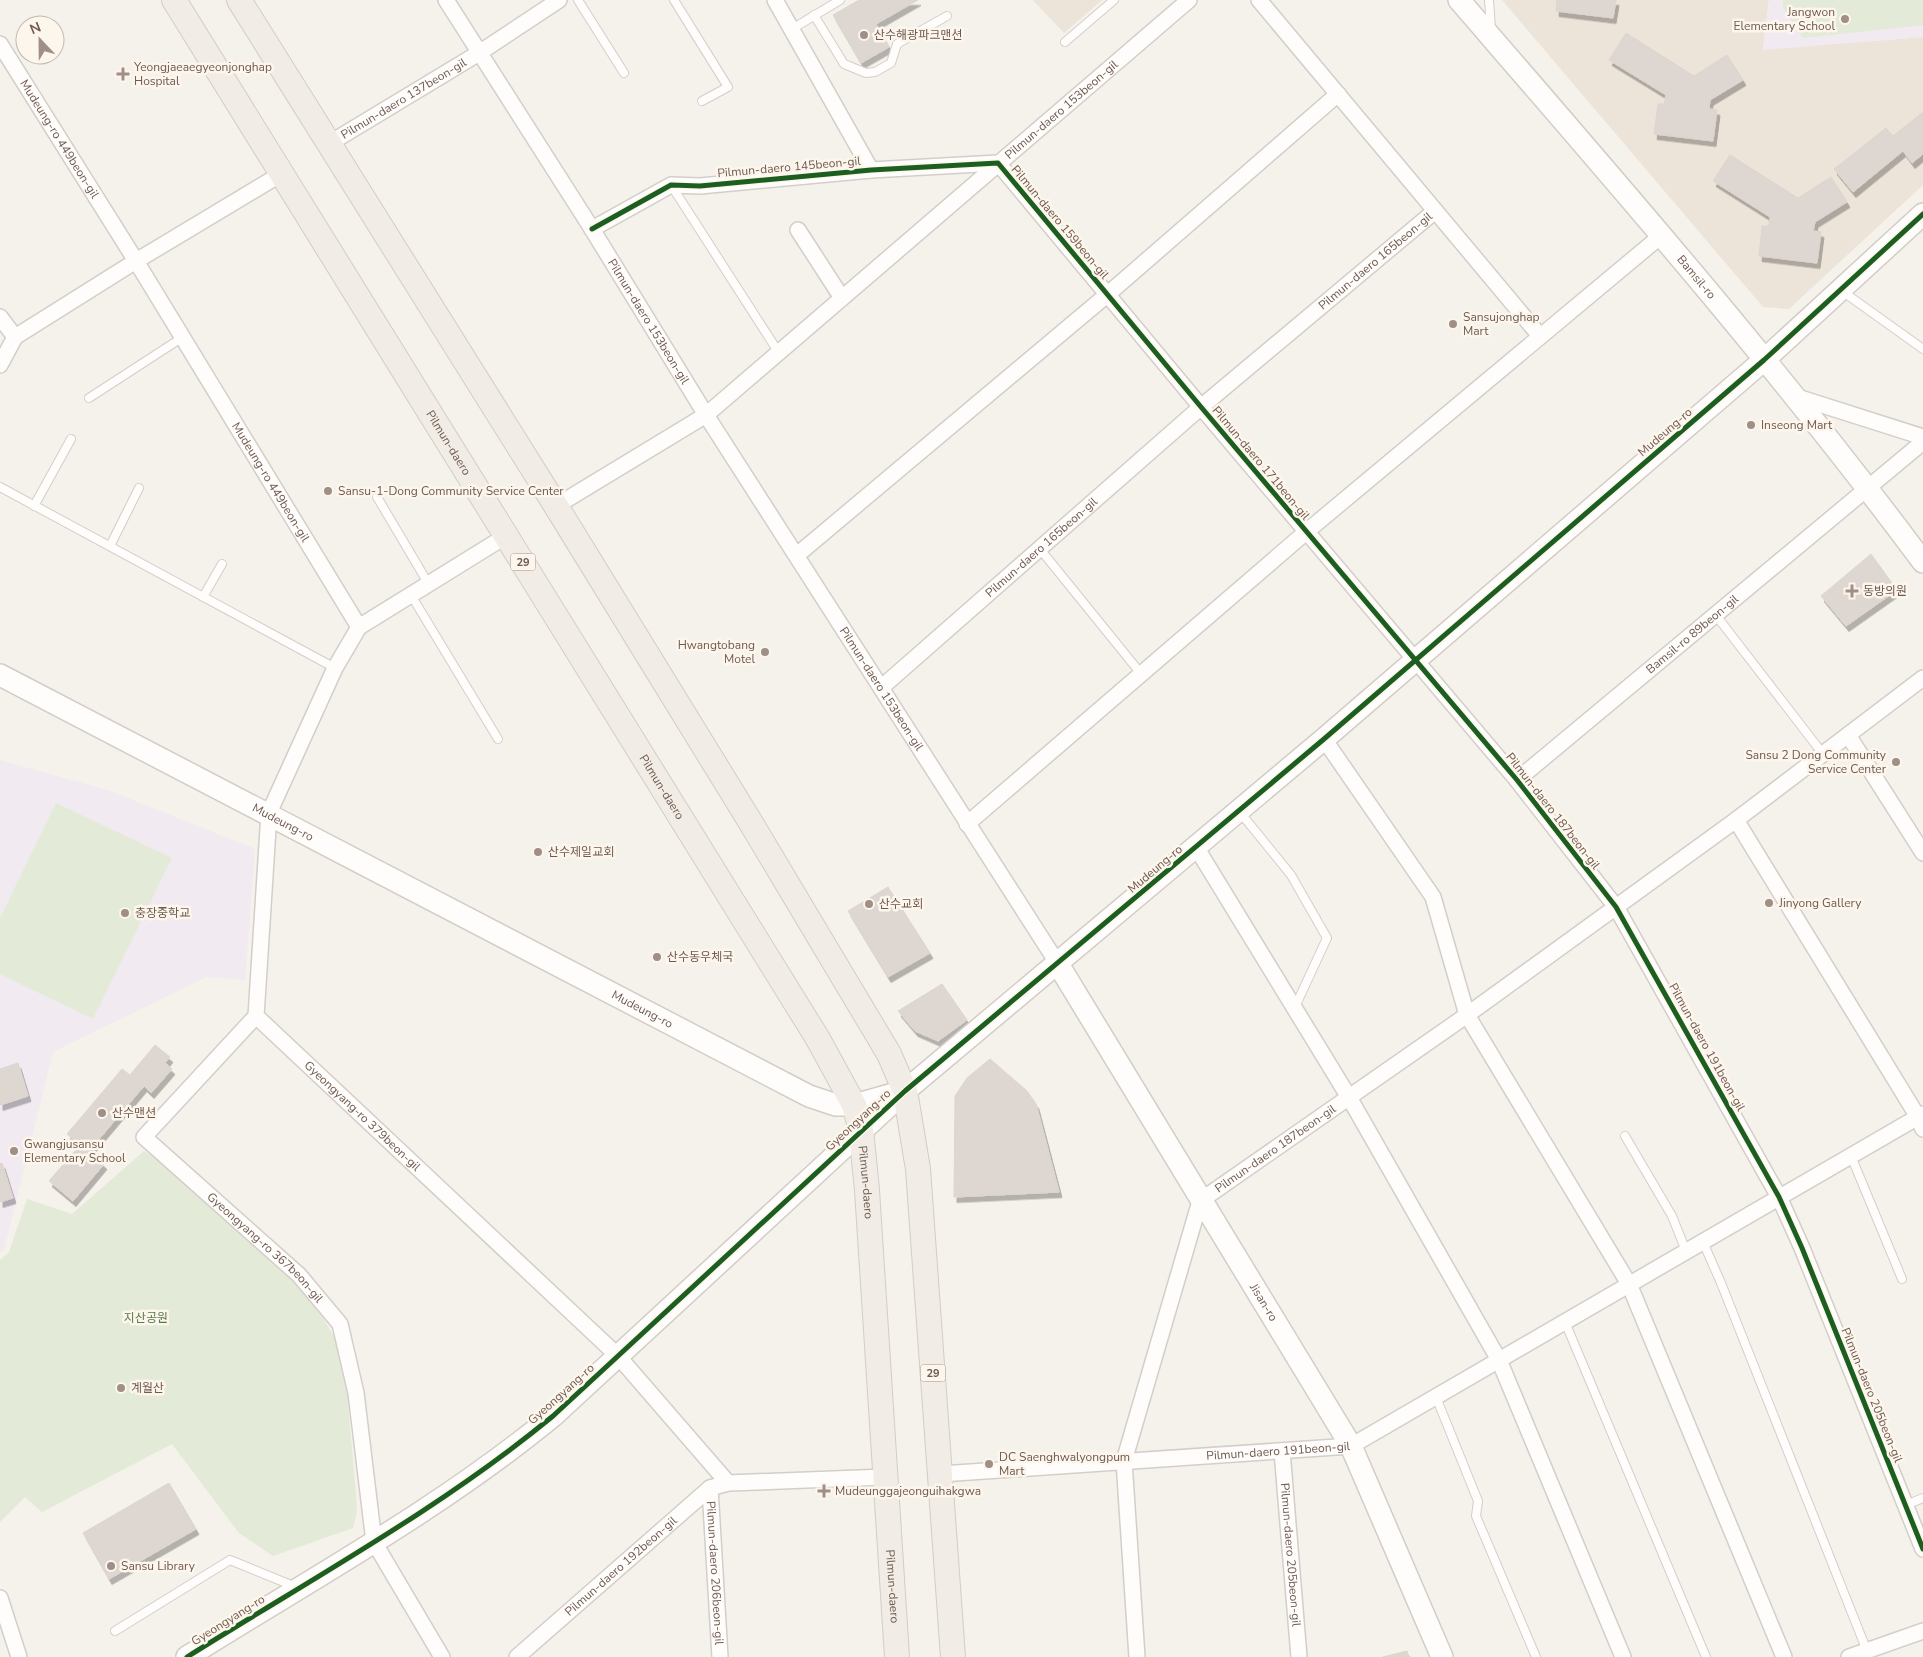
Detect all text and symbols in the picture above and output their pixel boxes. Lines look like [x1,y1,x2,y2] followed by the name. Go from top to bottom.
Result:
[1734,4,1835,34] place label: Jangwon Elementary School
[1839,13,1851,25] marker: Jangwon Elementary School
[15,15,65,65] north arrow
[27,18,44,39] text: N
[874,27,962,43] place label: 산수해광파크맨션
[858,29,870,41] marker: 산수해광파크맨션
[338,54,470,143] street label: Pilmun-daero 137beon-gil
[1002,56,1122,163] street label: Pilmun-daero 153beon-gil
[133,59,272,89] place label: Yeongjaeaegyeonjonghap Hospital
[116,67,130,81] marker: Yeongjaeaegyeonjonghap Hospital
[16,76,103,202] street label: Mudeung-ro 449beon-gil
[717,153,862,181] street label: Pilmun-daero 145beon-gil
[1008,162,1113,283] street label: Pilmun-daero 159beon-gil
[1315,208,1436,313] street label: Pilmun-daero 165beon-gil
[1673,252,1720,303] street label: Bamsil-ro
[604,256,693,387] street label: Pilmun-daero 153beon-gil
[1463,309,1540,339] place label: Sansujonghap Mart
[1447,318,1459,330] marker: Sansujonghap Mart
[1209,403,1314,524] street label: Pilmun-daero 171beon-gil
[1634,404,1696,460] street label: Mudeung-ro
[422,407,475,479] street label: Pilmun-daero
[1761,417,1833,433] place label: Inseong Mart
[228,419,313,545] street label: Mudeung-ro 449beon-gil
[1745,419,1757,431] marker: Inseong Mart
[338,483,564,499] place label: Sansu-1-Dong Community Service Center
[322,485,334,497] marker: Sansu-1-Dong Community Service Center
[982,493,1101,601] street label: Pilmun-daero 165beon-gil
[510,554,536,570] road number: 29
[1863,583,1907,599] place label: 동방의원
[1845,584,1859,598] marker: 동방의원
[1643,591,1742,677] street label: Bamsil-ro 89beon-gil
[836,624,927,754] street label: Pilmun-daero 153beon-gil
[678,637,755,667] place label: Hwangtobang Motel
[759,646,771,658] marker: Hwangtobang Motel
[1745,747,1887,777] place label: Sansu 2 Dong Community Service Center
[1502,749,1604,873] street label: Pilmun-daero 187beon-gil
[636,752,688,823] street label: Pilmun-daero
[1890,756,1902,768] marker: Sansu 2 Dong Community Service Center
[250,800,317,845] street label: Mudeung-ro
[1124,841,1186,897] street label: Mudeung-ro
[548,844,614,860] place label: 산수제일교회
[532,846,544,858] marker: 산수제일교회
[1778,895,1862,911] place label: Jinyong Gallery
[879,896,923,912] place label: 산수교회
[1763,897,1775,909] marker: Jinyong Gallery
[863,898,875,910] marker: 산수교회
[135,905,190,921] place label: 충장중학교
[119,907,131,919] marker: 충장중학교
[667,949,733,965] place label: 산수동우체국
[651,951,663,963] marker: 산수동우체국
[1665,980,1749,1114] street label: Pilmun-daero 191beon-gil
[609,987,676,1032] street label: Mudeung-ro
[301,1057,424,1175] street label: Gyeongyang-ro 379beon-gil
[822,1085,894,1154] street label: Gyeongyang-ro
[1212,1101,1339,1196] street label: Pilmun-daero 187beon-gil
[112,1105,156,1121] place label: 산수맨션
[96,1107,108,1119] marker: 산수맨션
[24,1136,126,1166] place label: Gwangjusansu Elementary School
[8,1145,20,1157] marker: Gwangjusansu Elementary School
[855,1145,877,1220] street label: Pilmun-daero
[204,1189,327,1306] street label: Gyeongyang-ro 367beon-gil
[1246,1280,1282,1325] street label: Jisan-ro
[124,1310,168,1326] park label: 지산공원
[1838,1325,1907,1465] street label: Pilmun-daero 205beon-gil
[524,1360,598,1428] street label: Gyeongyang-ro
[920,1365,946,1382] road number: 29
[131,1380,164,1396] place label: 계월산
[115,1382,127,1394] marker: 계월산
[1206,1438,1351,1464] street label: Pilmun-daero 191beon-gil
[999,1449,1130,1479] place label: DC Saenghwalyongpum Mart
[983,1458,995,1470] marker: DC Saenghwalyongpum Mart
[1277,1482,1304,1628] street label: Pilmun-daero 205beon-gil
[835,1483,981,1499] place label: Mudeunggajeonguihakgwa
[817,1484,831,1498] marker: Mudeunggajeonguihakgwa
[703,1500,727,1646] street label: Pilmun-daero 206beon-gil
[561,1512,681,1620] street label: Pilmun-daero 192beon-gil
[882,1549,903,1624] street label: Pilmun-daero
[121,1558,196,1574] place label: Sansu Library
[105,1560,117,1572] marker: Sansu Library
[188,1591,268,1649] street label: Gyeongyang-ro

